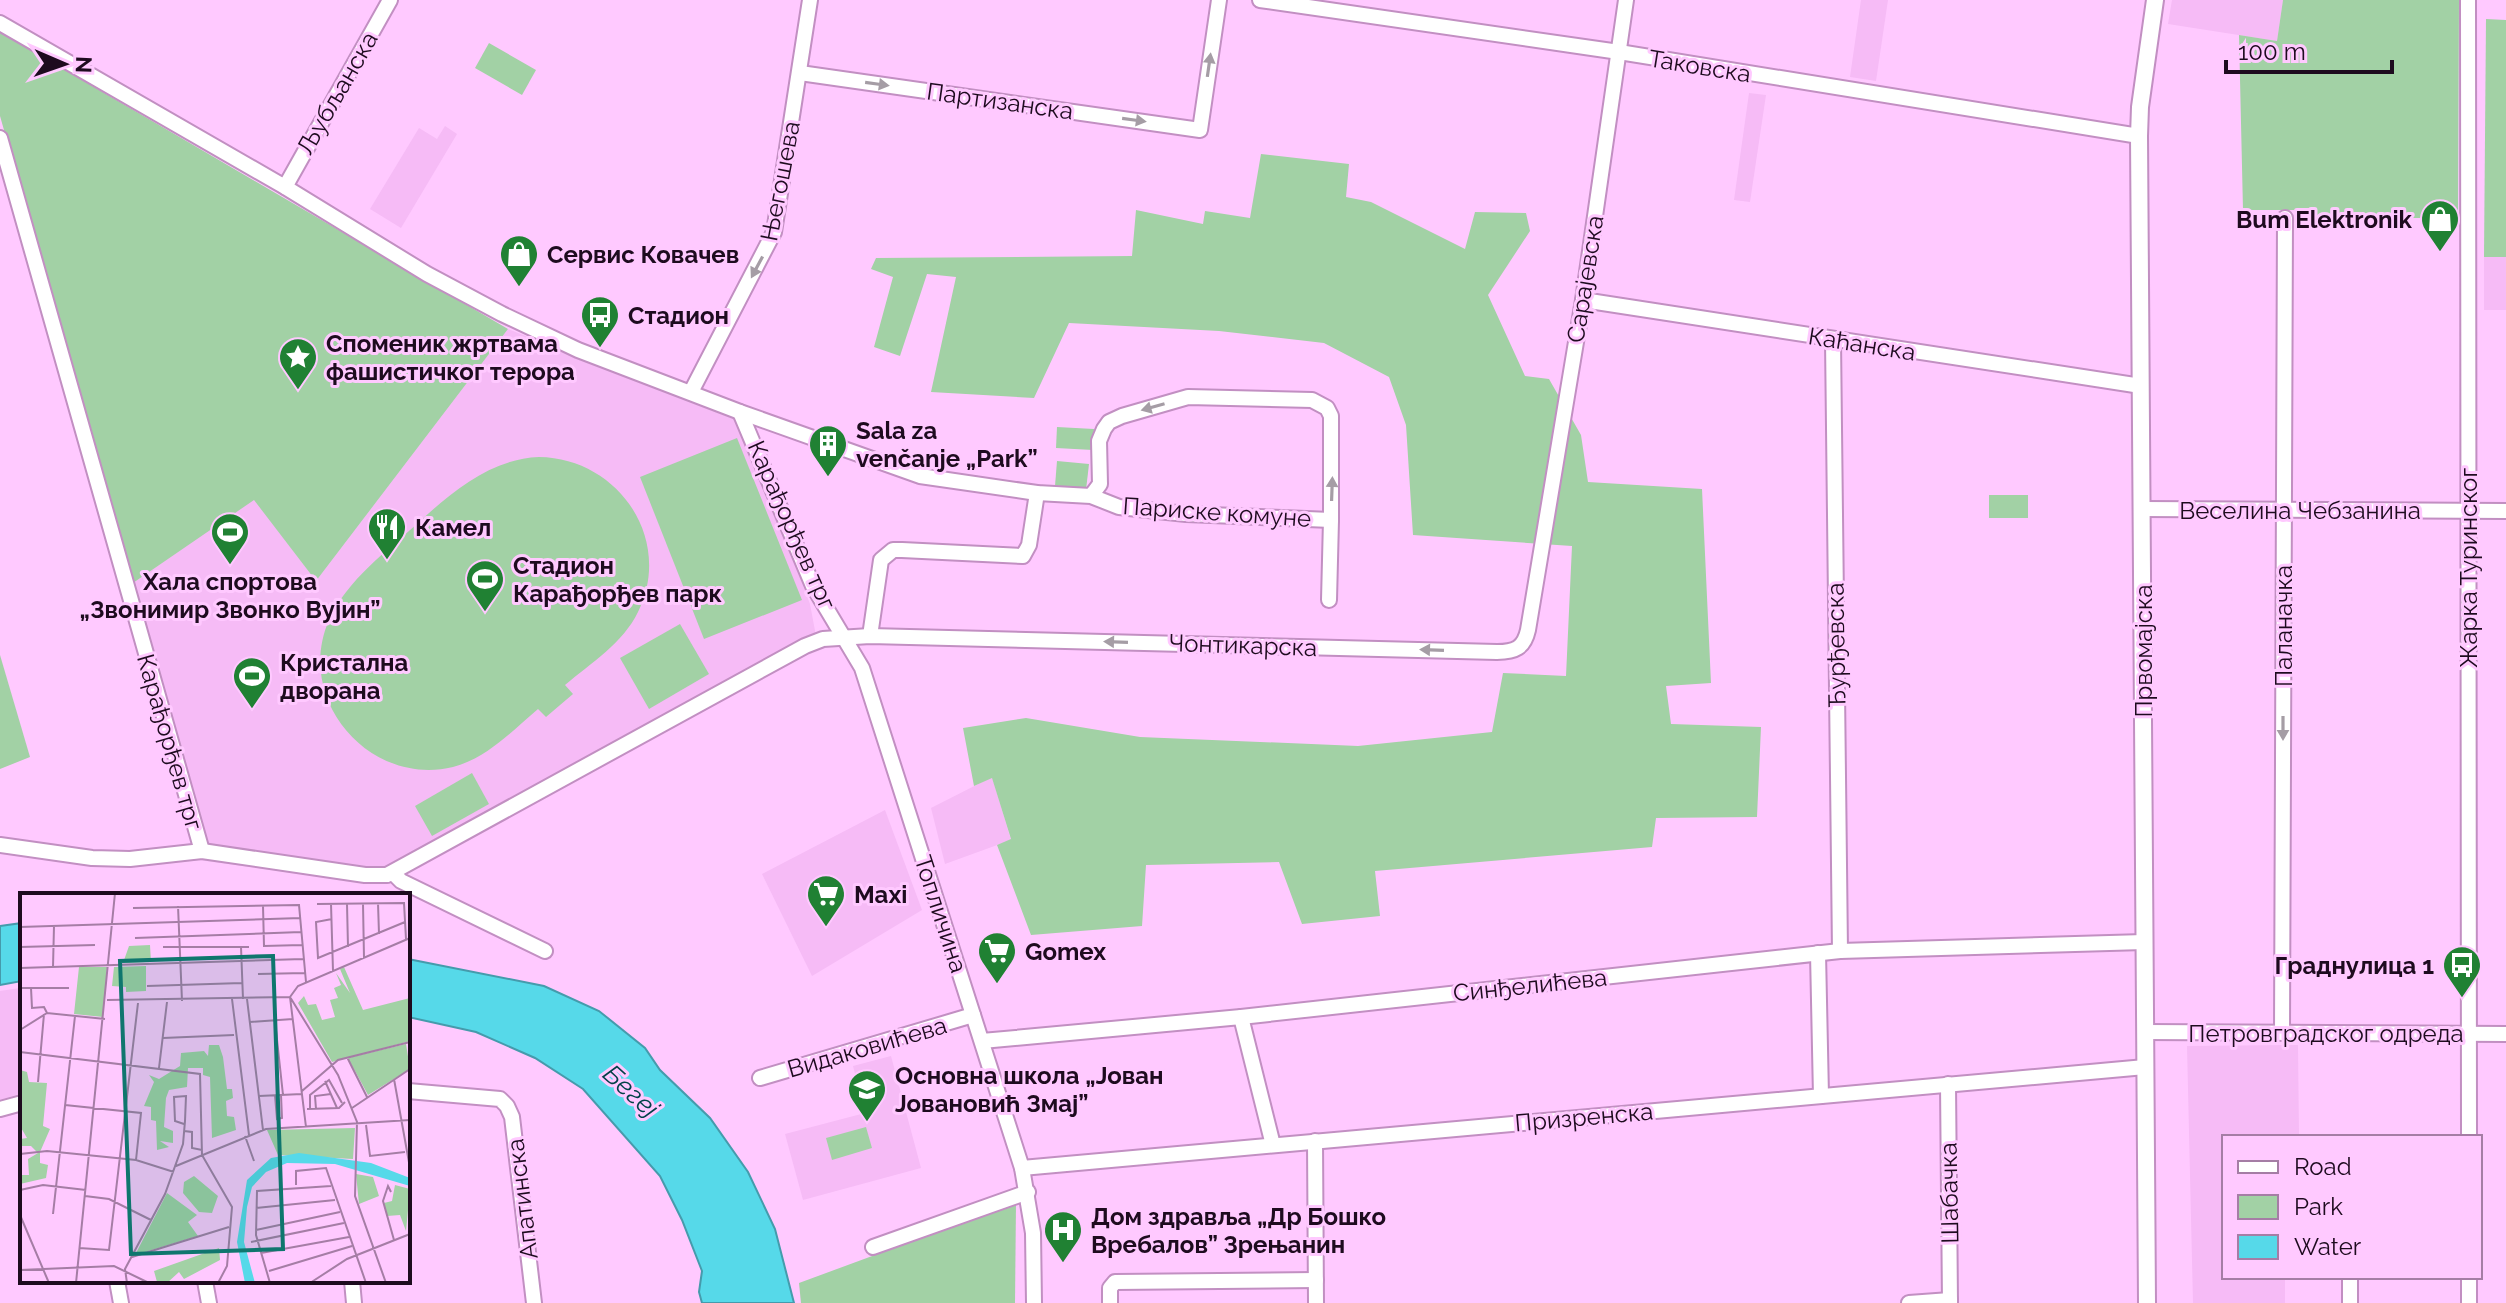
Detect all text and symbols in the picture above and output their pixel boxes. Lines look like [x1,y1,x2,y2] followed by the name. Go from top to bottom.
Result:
[24,24,104,104] north arrow
[2226,24,2392,74] scale bar
[290,27,384,159] street label: Љубљанска
[2238,37,2306,66] text: 100 m
[1647,44,1753,88] street label: Таковска
[1203,52,1216,77] one-way arrow
[71,56,97,74] text: N
[925,76,1075,126] street label: Партизанска
[865,78,890,91] one-way arrow
[1122,114,1147,127] one-way arrow
[754,119,806,243] street label: Његошева
[2419,198,2461,253] shop icon: Bum Elektronik
[2236,205,2413,234] place label: Bum Elektronik
[1561,213,1609,345] street label: Сарајевска
[498,233,540,288] shop icon: Сервис Ковачев
[547,240,739,269] place label: Сервис Ковачев
[751,256,764,279] one-way arrow
[579,294,621,349] bus stop icon: Стадион
[628,301,729,330] place label: Стадион
[1806,321,1918,367] street label: Каћанска
[326,329,575,386] place label: Споменик жртвама фашистичког терора
[277,336,319,391] place icon: Споменик жртвама фашистичког терора
[1140,401,1164,414] one-way arrow
[856,416,1038,473] place label: Sala za venčanje „Park”
[807,423,849,478] building icon: Sala za venčanje „Park”
[742,436,842,614] street label: Карађорђев трг
[2454,468,2483,668] street label: Жарка Туринског
[1325,476,1338,501] one-way arrow
[1122,491,1312,533] street label: Париске комуне
[2179,496,2421,525] street label: Веселина Чебзанина
[366,506,408,561] restaurant icon: Камел
[209,511,251,566] sports icon: Хала спортова „Звонимир Звонко Вујин”
[415,513,491,542] place label: Камел
[513,551,722,608] place label: Стадион Карађорђев парк
[464,558,506,613] sports icon: Стадион Карађорђев парк
[2269,565,2298,687] street label: Паланачка
[80,567,380,624] place label: Хала спортова „Звонимир Звонко Вујин”
[1820,582,1852,708] street label: Ђурђевска
[2129,584,2158,718] street label: Првомајска
[1168,628,1318,662] street label: Чонтикарска
[1103,636,1128,648] one-way arrow
[1419,644,1444,657] one-way arrow
[280,648,408,705] place label: Кристална дворана
[131,651,209,834] street label: Карађорђев трг
[231,655,273,710] sports icon: Кристална дворана
[2277,716,2289,741] one-way arrow
[908,852,974,976] street label: Топличина
[805,873,847,928] supermarket icon: Maxi
[854,880,907,909] place label: Maxi
[20,893,410,1283] inset map
[976,930,1018,985] supermarket icon: Gomex
[1025,937,1106,966] place label: Gomex
[2441,944,2483,999] bus stop icon: Граднулица 1
[2274,951,2434,980] place label: Граднулица 1
[1452,963,1608,1007] street label: Синђелићева
[784,1010,950,1084] street label: Видаковићева
[2188,1019,2464,1048] street label: Петровградског одреда
[597,1058,666,1124] water label: Бегеј
[895,1061,1164,1118] place label: Основна школа „Јован Јовановић Змај”
[846,1068,888,1123] school or university icon: Основна школа „Јован Јовановић Змај”
[1514,1097,1654,1137] street label: Призренска
[2222,1135,2482,1279] legend
[500,1137,544,1261] street label: Апатинска
[1934,1142,1964,1244] street label: Шабачка
[2294,1152,2352,1181] text: Road
[2294,1192,2343,1221] text: Park
[1091,1202,1386,1259] place label: Дом здравља „Др Бошко Вребалов” Зрењанин
[1042,1209,1084,1264] hospital icon: Дом здравља „Др Бошко Вребалов” Зрењанин
[2294,1232,2362,1261] text: Water

